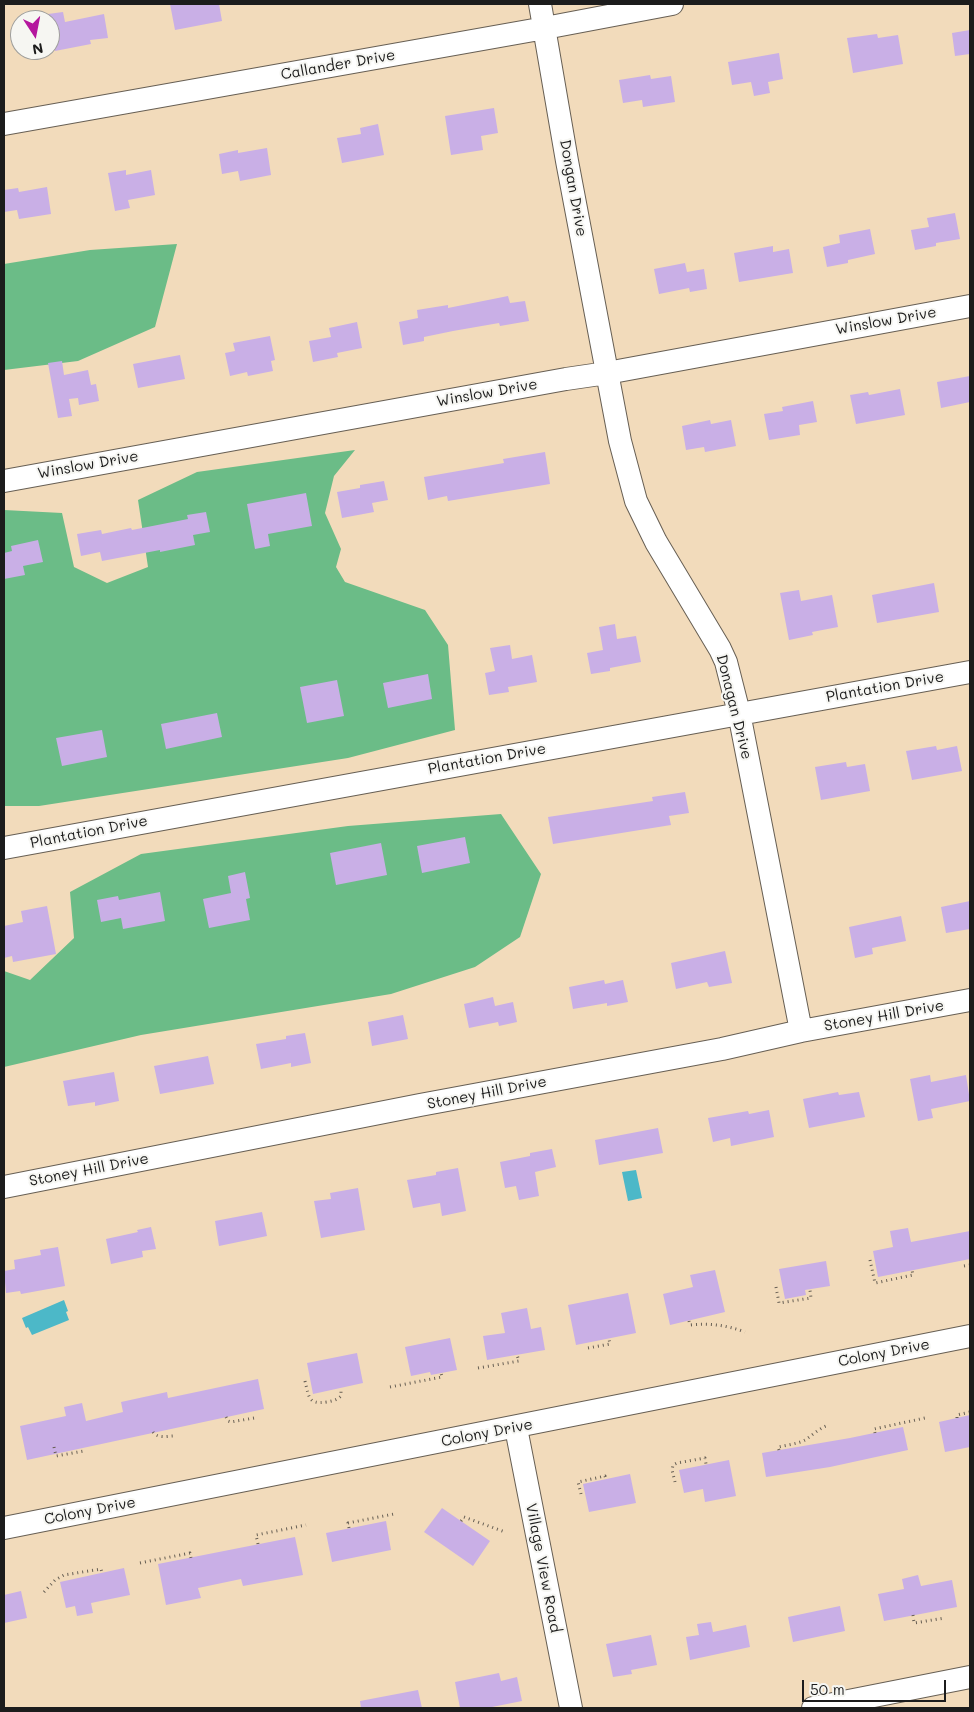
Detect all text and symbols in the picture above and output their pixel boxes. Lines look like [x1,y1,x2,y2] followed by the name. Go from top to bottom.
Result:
[10,10,60,60] north arrow
[31,39,45,60] text: N
[279,46,397,84] street label: Callander Drive
[556,138,590,238] street label: Dongan Drive
[834,303,938,339] street label: Winslow Drive
[435,375,539,411] street label: Winslow Drive
[36,447,140,483] street label: Winslow Drive
[712,653,756,761] street label: Donagan Drive
[825,668,945,706] street label: Plantation Drive
[427,740,547,778] street label: Plantation Drive
[29,812,149,852] street label: Plantation Drive
[823,997,945,1035] street label: Stoney Hill Drive
[426,1073,548,1113] street label: Stoney Hill Drive
[28,1150,150,1190] street label: Stoney Hill Drive
[837,1335,931,1371] street label: Colony Drive
[440,1415,534,1451] street label: Colony Drive
[43,1493,137,1529] street label: Colony Drive
[522,1502,564,1634] street label: Village View Road
[804,1670,948,1702] scale bar
[810,1679,845,1699] text: 50 m

